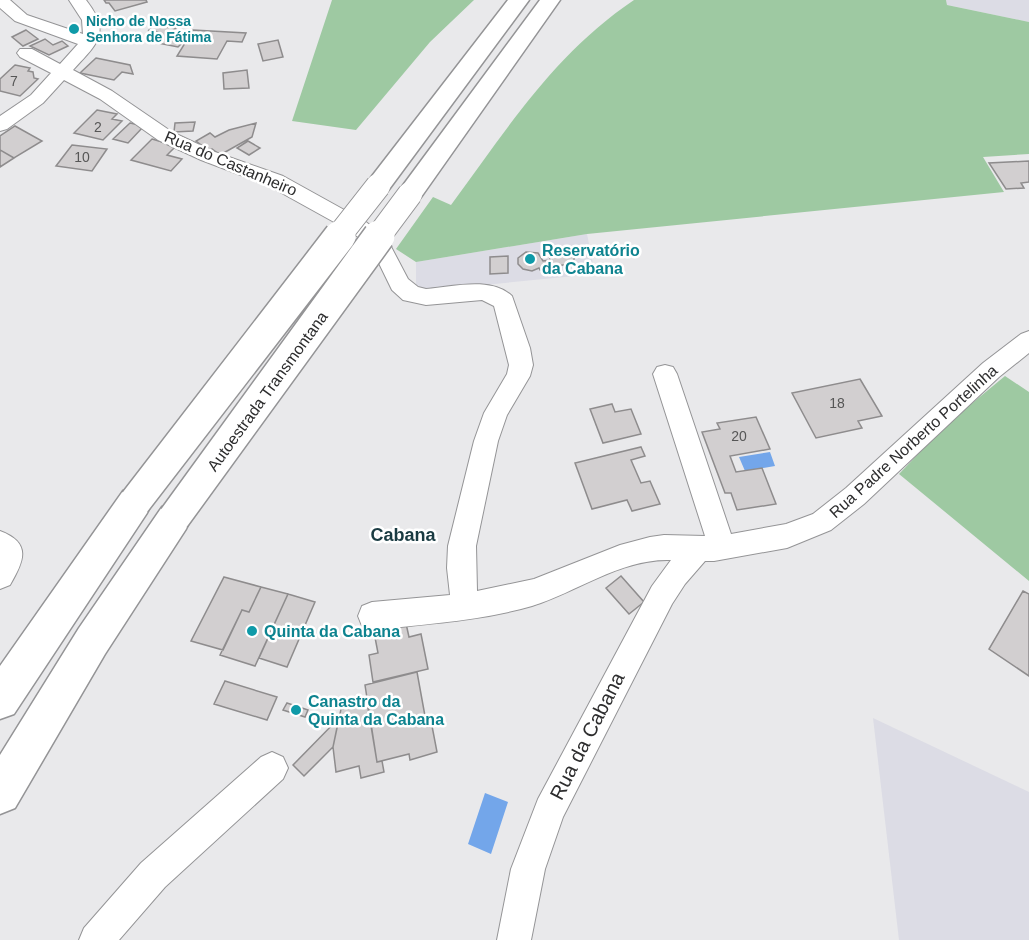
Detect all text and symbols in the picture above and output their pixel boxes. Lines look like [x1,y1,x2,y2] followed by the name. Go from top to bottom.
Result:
[86,13,211,45] place label: Nicho de Nossa Senhora de Fátima
[67,22,81,36] marker: Nicho de Nossa Senhora de Fátima
[10,73,18,89] house number: 7
[94,119,102,135] house number: 2
[162,128,300,199] street label: Rua do Castanheiro
[74,149,90,165] house number: 10
[542,242,640,277] place label: Reservatório da Cabana
[523,252,537,266] marker: Reservatório da Cabana
[204,308,331,474] street label: Autoestrada Transmontana
[826,361,1001,521] street label: Rua Padre Norberto Portelinha
[829,395,845,411] house number: 18
[731,428,747,444] house number: 20
[370,525,436,545] district label: Cabana
[264,623,400,640] place label: Quinta da Cabana
[245,624,259,638] marker: Quinta da Cabana
[545,668,629,803] street label: Rua da Cabana
[308,693,444,728] place label: Canastro da Quinta da Cabana
[289,703,303,717] marker: Canastro da Quinta da Cabana

